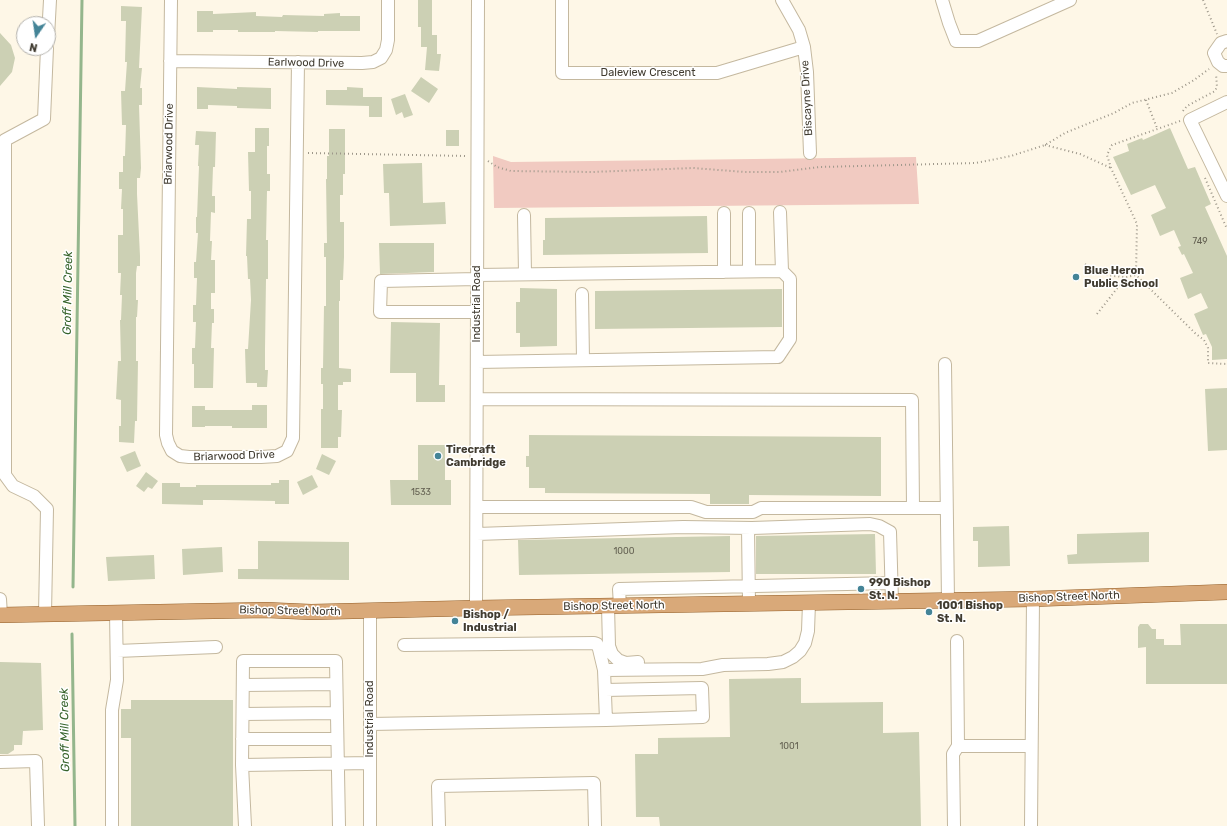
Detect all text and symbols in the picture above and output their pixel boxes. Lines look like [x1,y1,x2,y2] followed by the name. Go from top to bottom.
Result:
[16,16,56,56] north arrow
[28,40,39,54] text: N
[268,56,344,70] street label: Earlwood Drive
[798,60,816,136] street label: Biscayne Drive
[601,66,695,80] street label: Daleview Crescent
[162,103,176,185] street label: Briarwood Drive
[1192,236,1208,246] house number: 749
[60,251,76,335] water label: Groff Mill Creek
[1084,264,1158,290] place label: Blue Heron Public School
[470,265,484,343] street label: Industrial Road
[1071,272,1081,282] marker: Blue Heron Public School
[446,443,506,469] place label: Tirecraft Cambridge
[193,448,275,464] street label: Briarwood Drive
[433,451,443,461] marker: Tirecraft Cambridge
[411,487,431,497] house number: 1533
[614,546,634,556] house number: 1000
[869,576,931,602] place label: 990 Bishop St. N.
[856,584,866,594] marker: 990 Bishop St. N.
[1018,589,1120,605] street label: Bishop Street North
[563,599,665,613] street label: Bishop Street North
[937,599,1003,625] place label: 1001 Bishop St. N.
[239,604,341,618] street label: Bishop Street North
[924,607,934,617] marker: 1001 Bishop St. N.
[463,608,517,634] place label: Bishop / Industrial
[450,616,460,626] marker: Bishop / Industrial
[363,680,377,758] street label: Industrial Road
[57,688,73,772] water label: Groff Mill Creek
[779,741,799,751] house number: 1001

